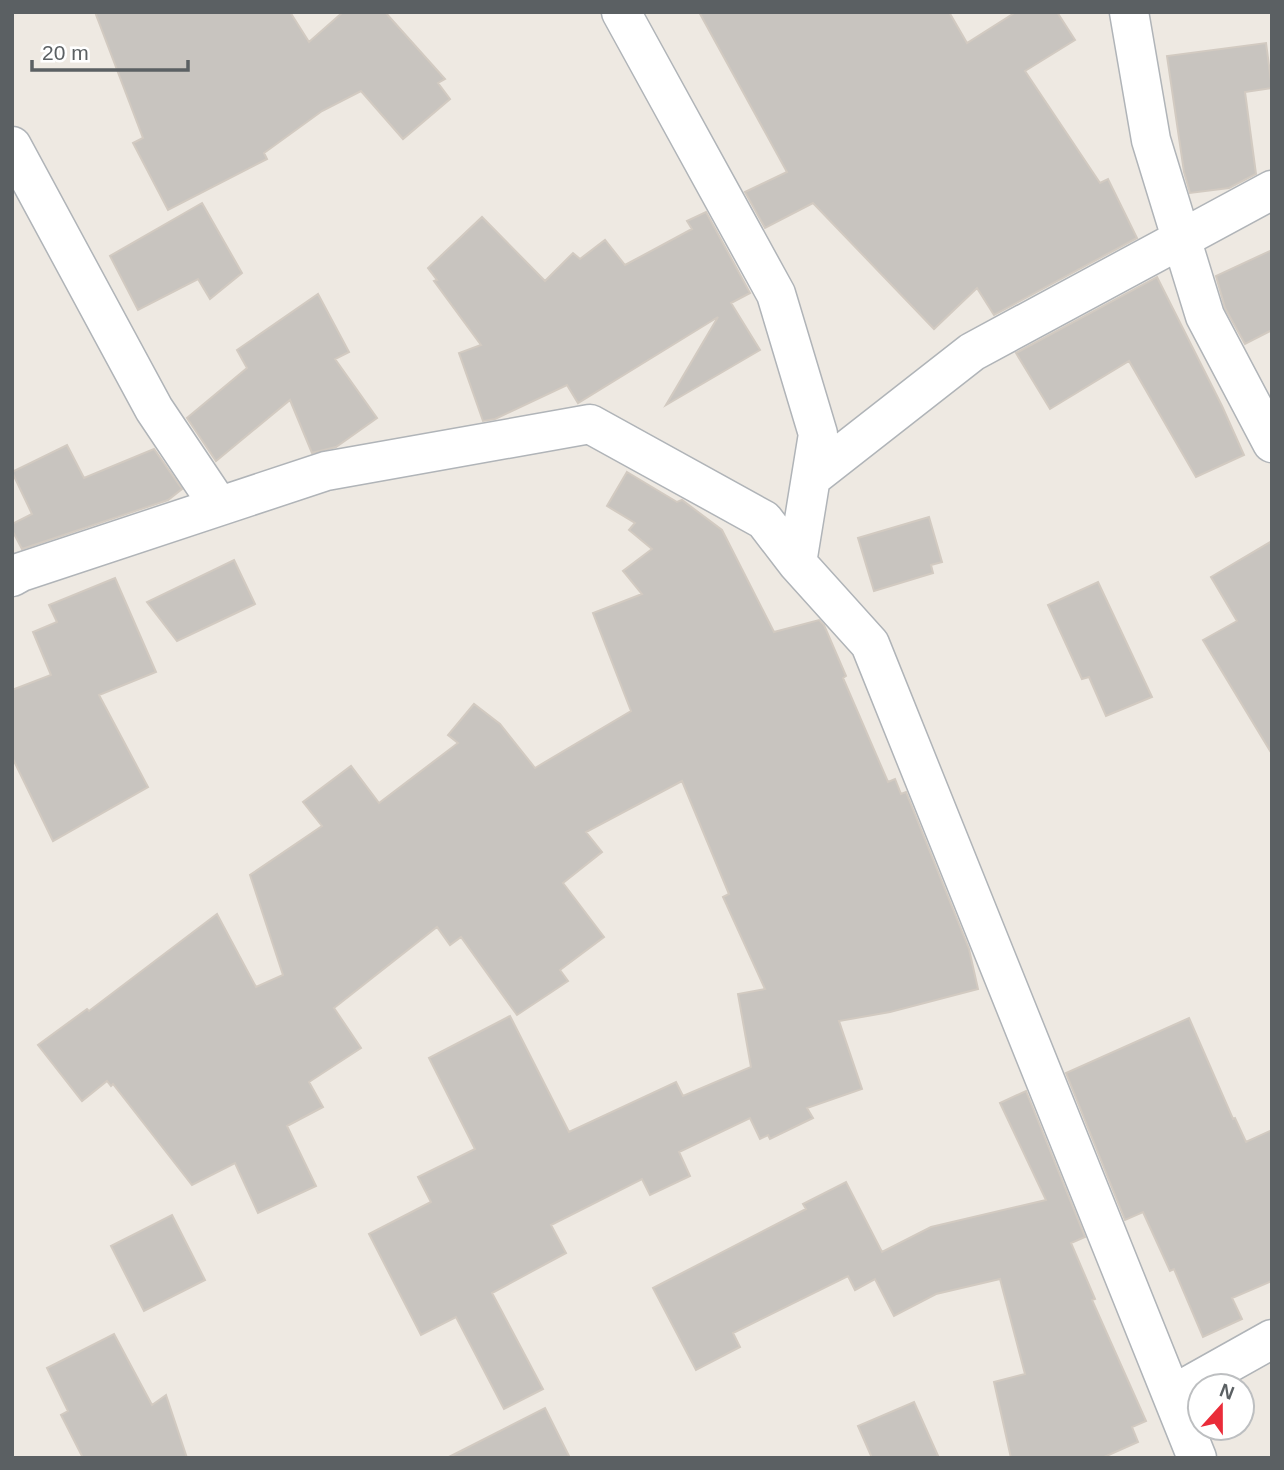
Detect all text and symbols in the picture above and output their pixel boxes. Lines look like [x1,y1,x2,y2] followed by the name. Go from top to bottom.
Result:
[32,28,187,72] scale bar
[42,41,89,64] text: 20 m
[1186,1372,1256,1442] north arrow
[1217,1379,1237,1404] text: N

